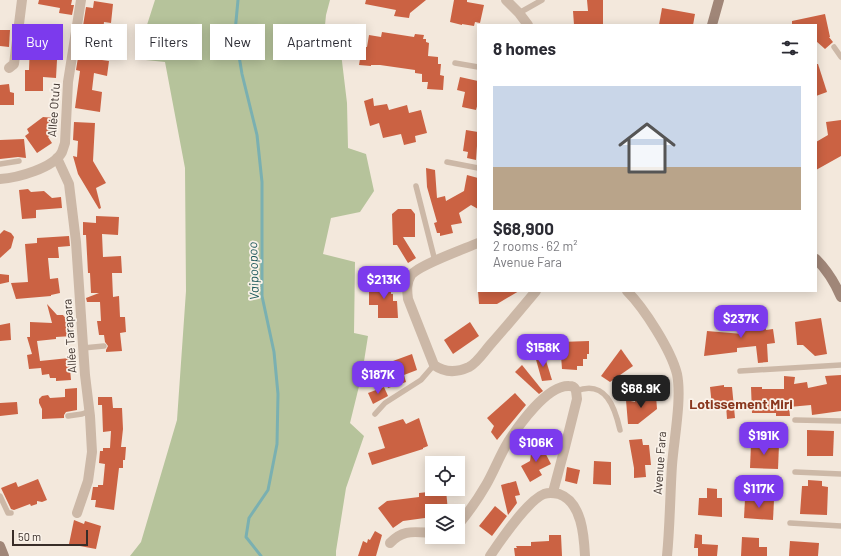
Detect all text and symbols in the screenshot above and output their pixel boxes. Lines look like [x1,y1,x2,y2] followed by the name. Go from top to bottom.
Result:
[12,24,63,60] chip: Buy
[71,24,127,60] chip: Rent
[135,24,202,60] chip: Filters
[210,24,265,60] chip: New
[273,24,366,60] chip: Apartment
[779,37,801,59] icon: filters
[493,38,556,58] text: 8 homes
[44,82,62,137] street label: Allée Otu'u
[611,112,683,184] icon: home
[493,218,554,238] text: $68,900
[493,238,578,254] text: 2 rooms · 62 m²
[244,242,262,300] water label: Vaipoopoo
[493,254,562,270] text: Avenue Fara
[356,266,412,300] pin: $213K
[367,271,401,287] text: $213K
[59,298,79,374] street label: Allée Tarapara
[713,305,769,339] pin: $237K
[723,310,759,326] text: $237K
[515,334,571,368] pin: $158K
[526,339,560,355] text: $158K
[350,361,406,395] pin: $187K
[361,366,395,382] text: $187K
[608,375,674,409] pin: $68.9K
[621,380,661,396] text: $68.9K
[689,395,793,412] district label: Lotissement Miri
[736,422,792,456] pin: $191K
[748,427,780,443] text: $191K
[508,429,564,463] pin: $106K
[650,431,668,495] street label: Avenue Fara
[519,434,553,450] text: $106K
[425,456,465,544] map controls
[425,456,465,496] button: locate
[731,475,787,509] pin: $117K
[743,480,775,496] text: $117K
[425,504,465,544] button: layers
[12,528,88,547] scale bar
[18,530,41,543] text: 50 m

